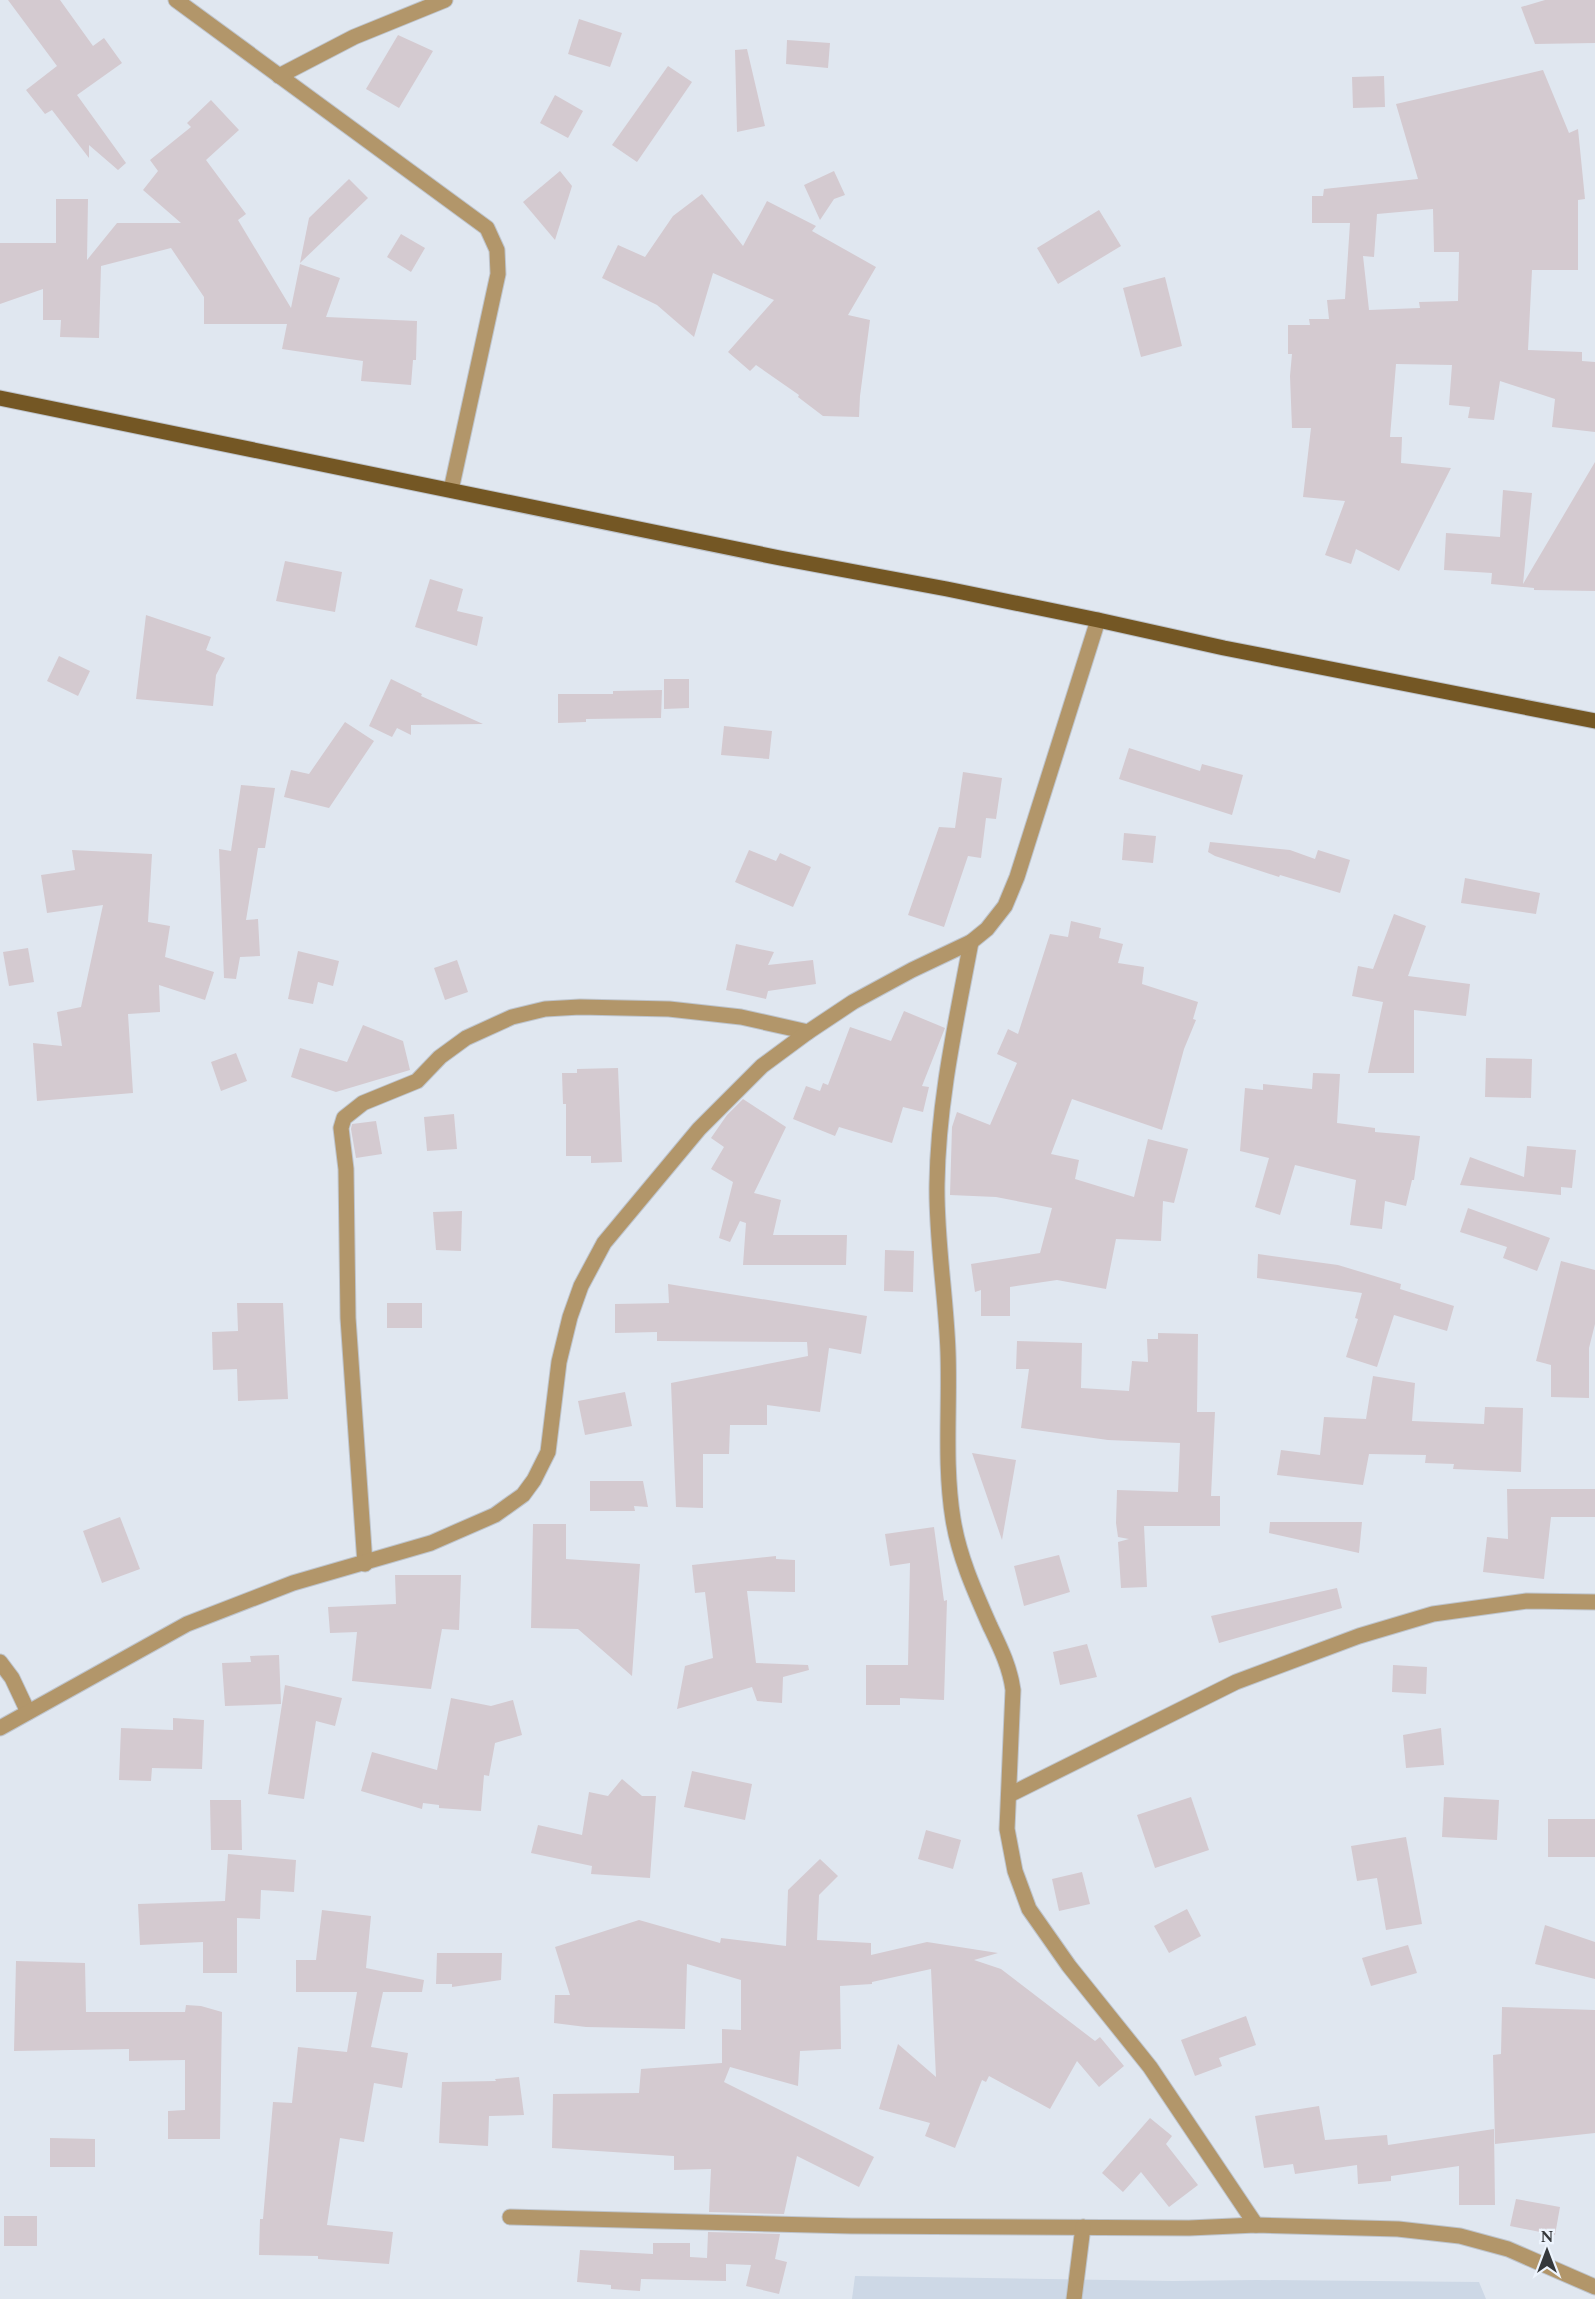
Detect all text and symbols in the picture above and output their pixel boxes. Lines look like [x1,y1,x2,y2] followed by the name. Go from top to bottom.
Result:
[1517,2221,1577,2281] north arrow
[1540,2225,1554,2249] text: N

